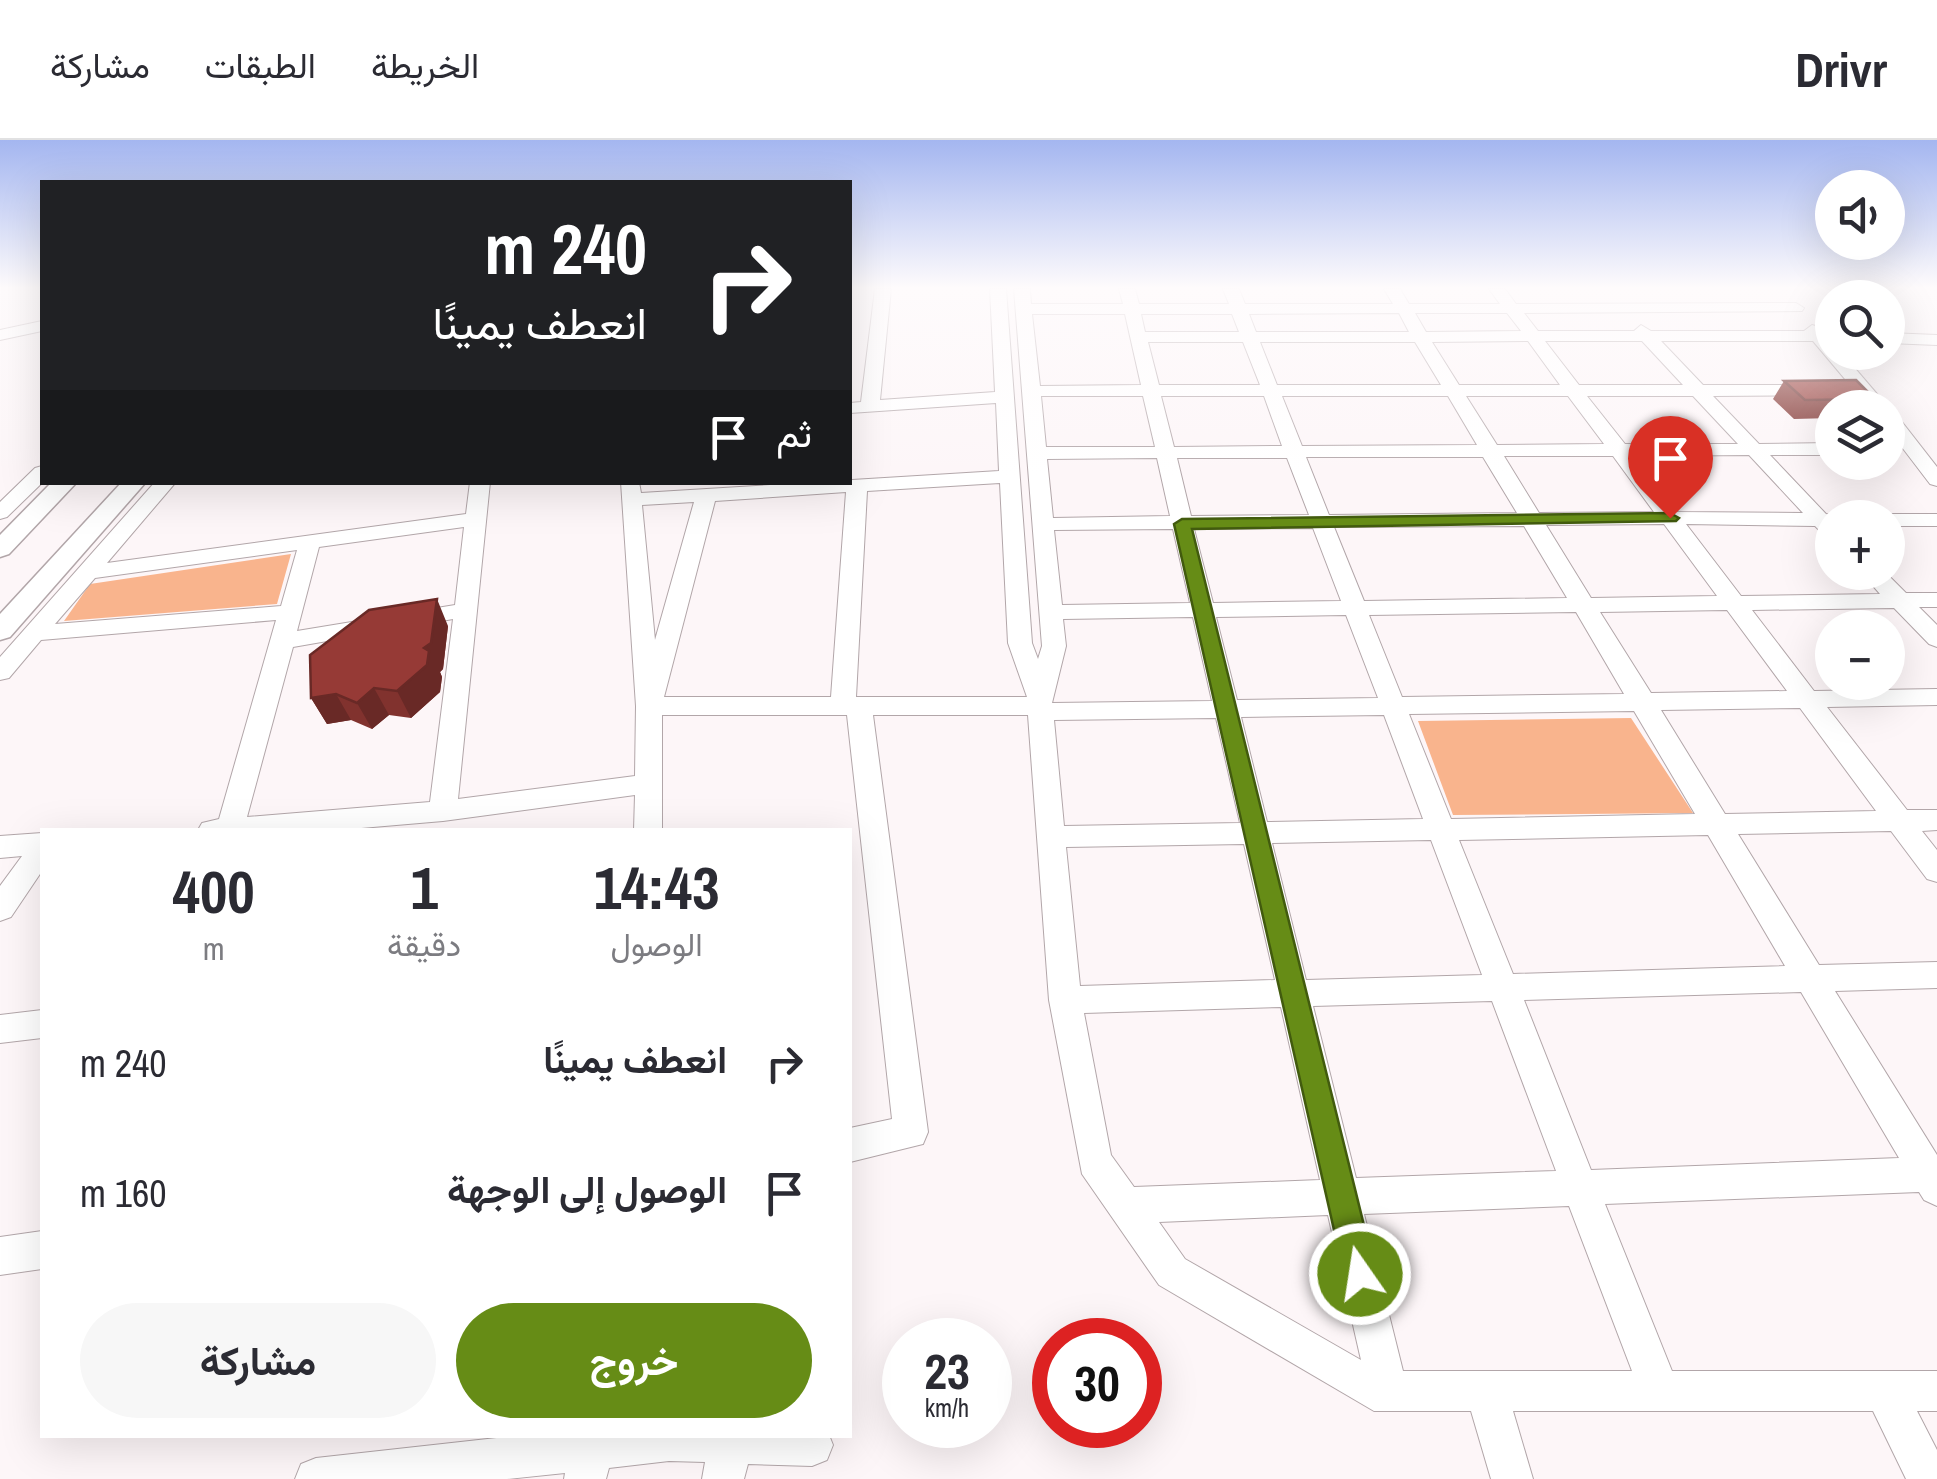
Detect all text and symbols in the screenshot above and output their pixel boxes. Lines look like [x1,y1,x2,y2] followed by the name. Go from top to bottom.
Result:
[1795,37,1887,102] text: Drivr
[50,42,150,89] text: مشاركة
[205,42,316,89] text: الطبقات
[371,42,479,89] text: الخريطة
[1815,170,1905,700] map controls
[1815,170,1905,260] button: sound
[484,202,647,296] text: 240 m
[682,220,812,350] icon: right
[1815,280,1905,370] button: search
[432,292,647,353] text: انعطف يمينًا
[1815,390,1905,480] button: layers
[776,408,812,459] text: ثم
[701,410,756,465] icon: arrive
[1628,416,1713,519] pin
[1643,431,1698,486] icon: arrive
[1815,500,1905,590] button: +
[1815,610,1905,700] button: −
[410,847,438,928] text: 1
[594,847,720,928] text: 14:43
[173,851,255,932] text: 400
[387,923,461,966] text: دقيقة
[610,923,703,966] text: الوصول
[203,927,224,970] text: m
[543,1034,727,1085] text: انعطف يمينًا
[757,1036,812,1091] icon: right
[80,1038,167,1089] text: 240 m
[447,1164,727,1215] text: الوصول إلى الوجهة
[757,1166,812,1221] icon: arrive
[80,1168,167,1219] text: 160 m
[1308,1222,1412,1326] position arrow
[80,1303,436,1418] button: مشاركة
[456,1303,812,1418] button: خروج
[1032,1318,1162,1448] speed limit sign: 30
[924,1337,970,1405] text: 23
[925,1391,969,1425] text: km/h

